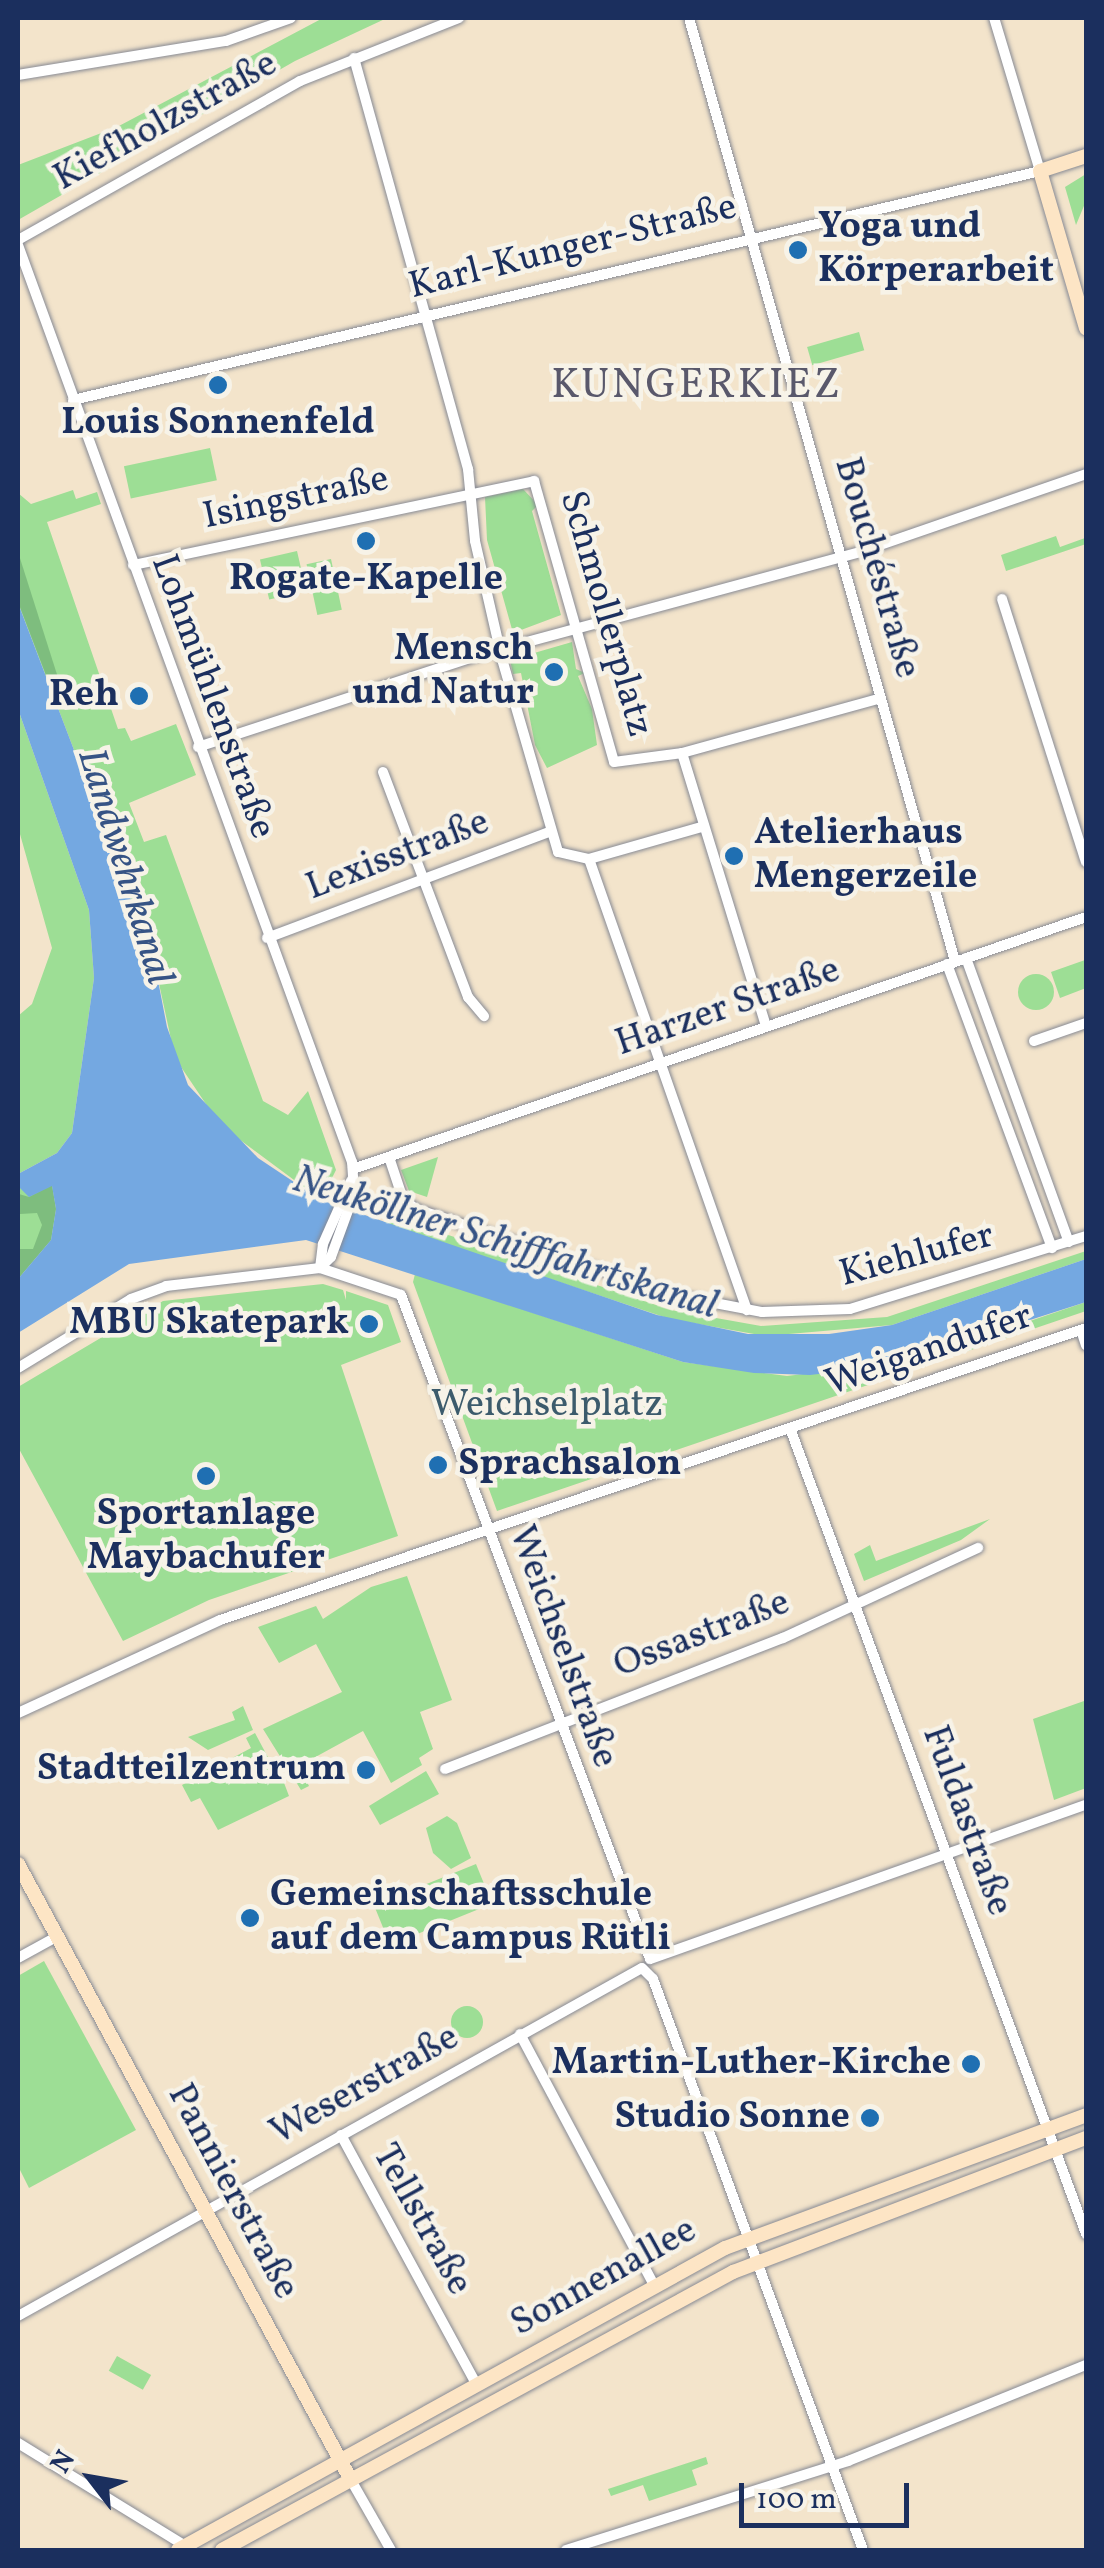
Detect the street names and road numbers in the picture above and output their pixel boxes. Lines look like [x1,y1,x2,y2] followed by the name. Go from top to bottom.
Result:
[46,42,286,202] street label: Kiefholzstraße
[405,185,741,311] street label: Karl-Kunger-Straße
[823,453,929,683] street label: Bouchéstraße
[199,457,393,541] street label: Isingstraße
[548,486,662,742] street label: Schmollerplatz
[139,549,285,845] street label: Lohmühlenstraße
[300,800,496,912] street label: Lexisstraße
[610,948,846,1068] street label: Harzer Straße
[835,1214,999,1298] street label: Kiehlufer
[820,1294,1038,1408] street label: Weigandufer
[497,1520,627,1774] street label: Weichselstraße
[608,1581,796,1689] street label: Ossastraße
[911,1720,1021,1922] street label: Fuldastraße
[263,2016,467,2156] street label: Weserstraße
[156,2077,308,2307] street label: Pannierstraße
[361,2137,481,2303] street label: Tellstraße
[503,2208,705,2348] street label: Sonnenallee

